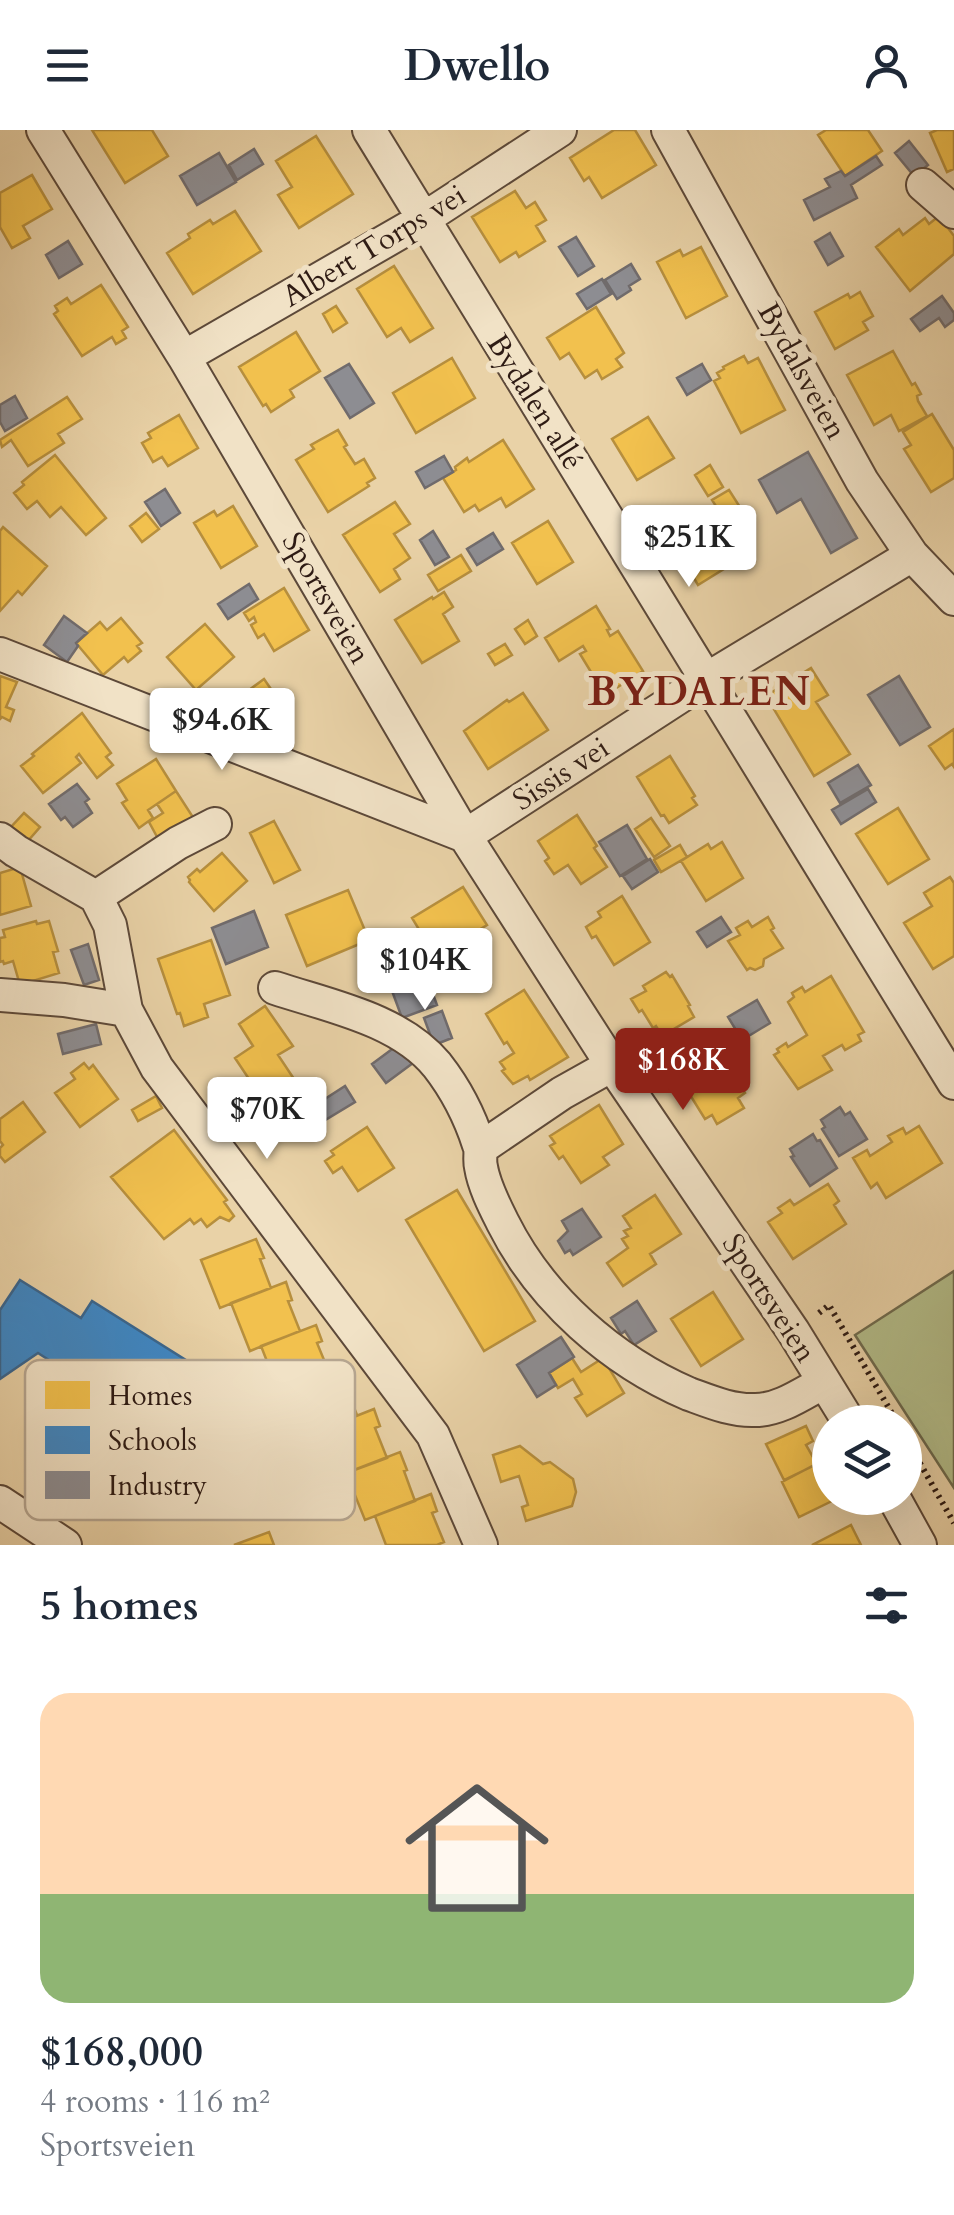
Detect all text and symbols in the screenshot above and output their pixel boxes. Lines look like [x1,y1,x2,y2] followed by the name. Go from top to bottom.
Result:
[404,35,550,96] text: Dwello
[40,38,95,93] icon: menu
[859,38,914,93] icon: person
[274,175,474,317] street label: Albert Torps vei
[748,295,856,447] street label: Bydalsveien
[477,326,593,478] street label: Bydalen allé
[619,505,759,590] pin: $251K
[643,515,735,559] text: $251K
[272,525,380,671] street label: Sportsveien
[588,665,812,720] district label: BYDALEN
[141,688,303,773] pin: $94.6K
[172,698,272,742] text: $94.6K
[505,728,617,820] street label: Sissis vei
[355,928,495,1013] pin: $104K
[379,938,471,982] text: $104K
[613,1028,753,1113] pin: $168K
[637,1038,729,1082] text: $168K
[208,1077,326,1162] pin: $70K
[229,1087,305,1131] text: $70K
[712,1226,826,1370] street label: Sportsveien
[25,1360,355,1520] legend
[108,1377,192,1415] text: Homes
[812,1405,922,1515] map controls
[812,1405,922,1515] button: layers
[108,1422,197,1460] text: Schools
[108,1467,207,1505] text: Industry
[40,1577,198,1634] text: 5 homes
[859,1578,914,1633] icon: filters
[387,1758,567,1938] icon: home
[40,2023,203,2080] text: $168,000
[40,2080,270,2124] text: 4 rooms · 116 m²
[40,2124,195,2168] text: Sportsveien

